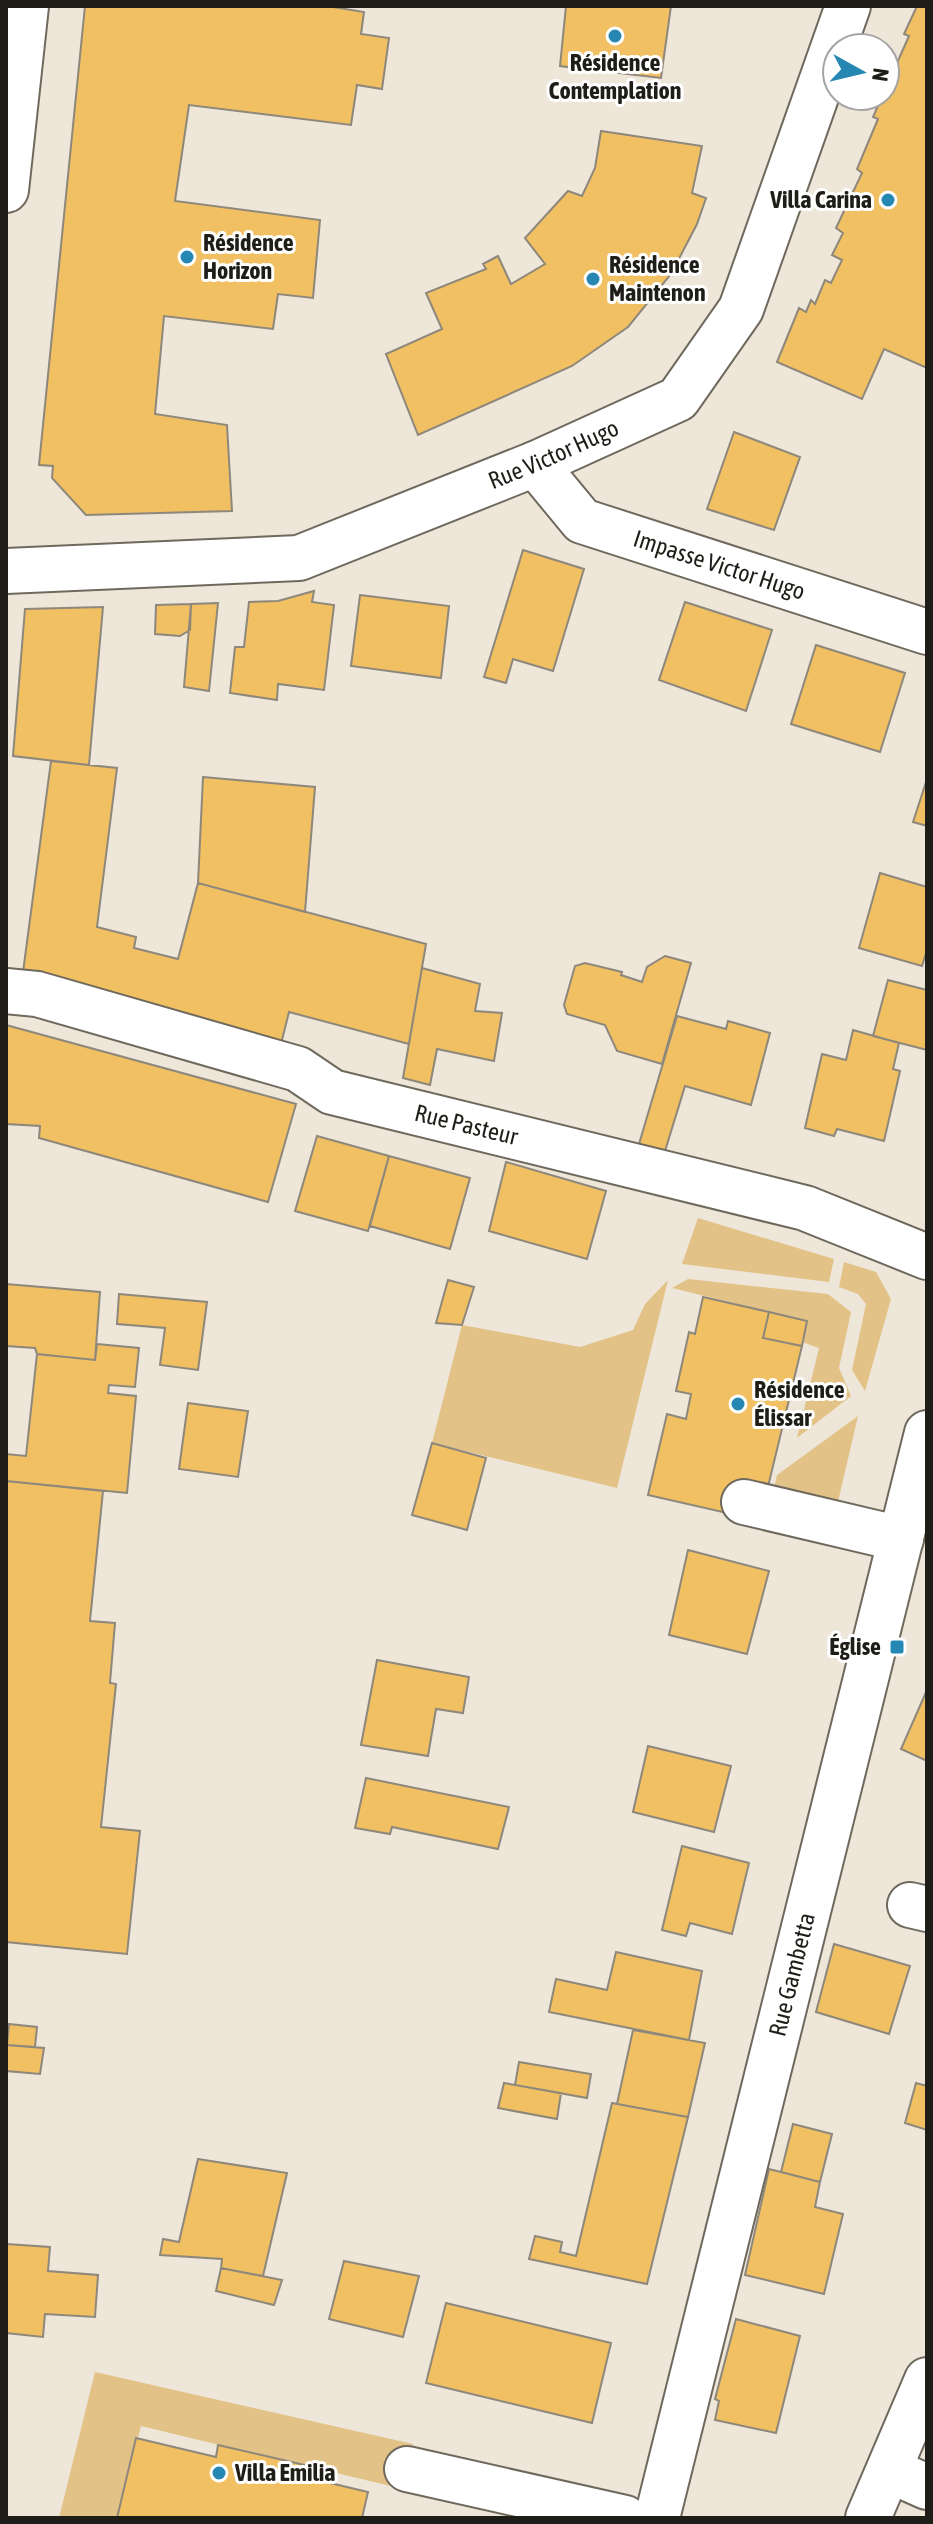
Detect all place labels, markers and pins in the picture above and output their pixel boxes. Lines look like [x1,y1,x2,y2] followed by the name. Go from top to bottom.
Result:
[606,27,624,45] marker: Résidence Contemplation
[549,49,681,104] place label: Résidence Contemplation
[769,186,872,213] place label: Villa Carina
[879,191,897,209] marker: Villa Carina
[203,229,294,284] place label: Résidence Horizon
[178,248,196,266] marker: Résidence Horizon
[609,251,706,306] place label: Résidence Maintenon
[584,270,602,288] marker: Résidence Maintenon
[754,1376,845,1431] place label: Résidence Élissar
[729,1395,747,1413] marker: Résidence Élissar
[829,1633,881,1660] place label: Église
[888,1638,906,1656] marker: Église
[234,2459,336,2486] place label: Villa Emilia
[210,2464,228,2482] marker: Villa Emilia

